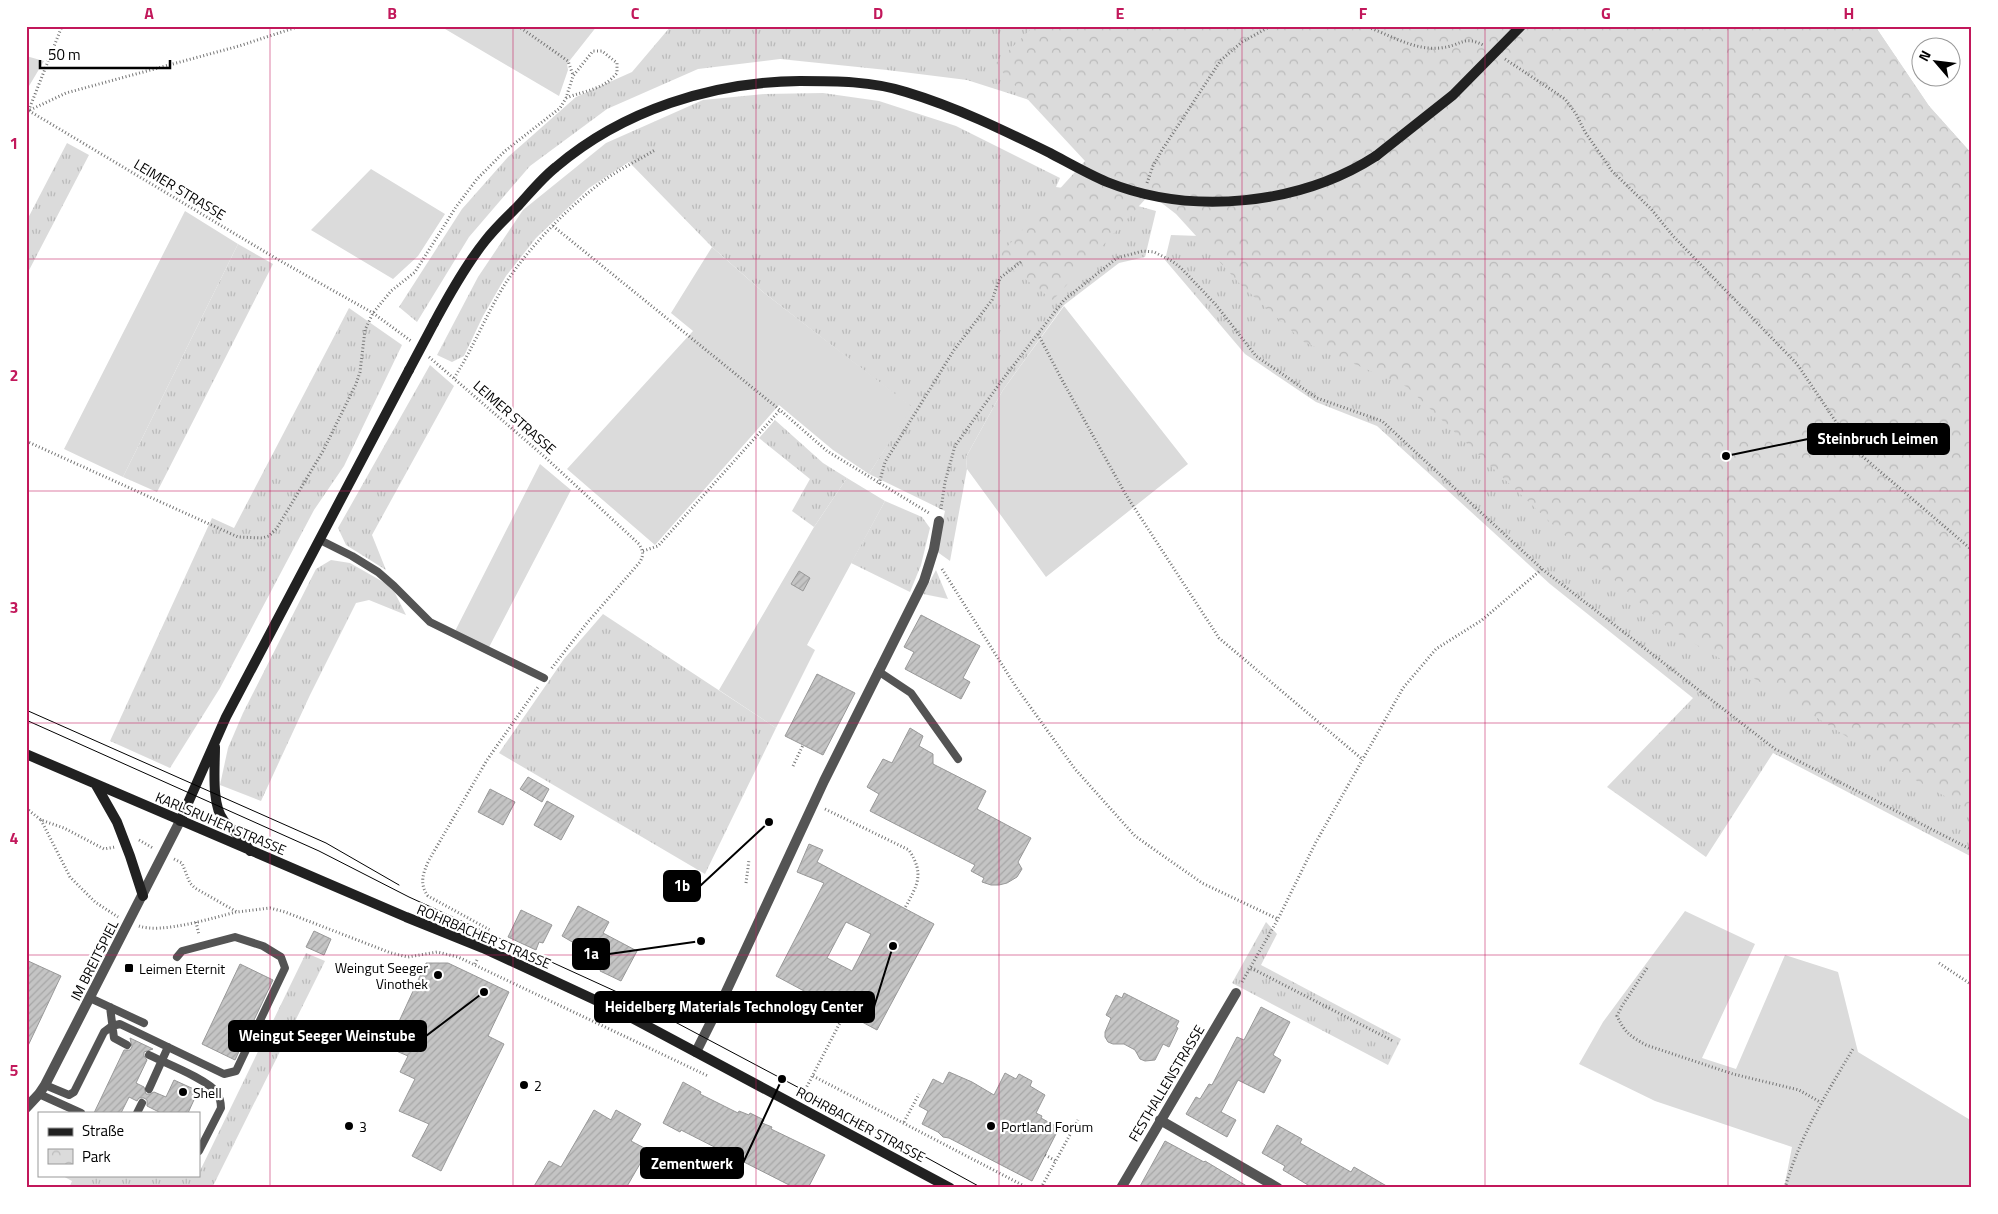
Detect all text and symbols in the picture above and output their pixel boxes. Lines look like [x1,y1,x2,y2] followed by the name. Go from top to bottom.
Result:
[144,1,154,25] text: A
[387,1,397,25] text: B
[631,1,640,25] text: C
[873,1,883,25] text: D
[1116,1,1125,25] text: E
[1359,1,1368,25] text: F
[1601,1,1611,25] text: G
[1844,1,1854,25] text: H
[40,38,170,70] scale bar
[1910,38,1960,88] north arrow
[48,43,81,66] text: 50 m
[1913,46,1936,65] text: N
[10,131,18,155] text: 1
[130,153,230,225] street label: LEIMER STRASSE
[10,363,18,387] text: 2
[469,375,561,459] street label: LEIMER STRASSE
[1808,424,1949,454] callout: Steinbruch Leimen
[1818,427,1938,450] text: Steinbruch Leimen
[10,595,18,619] text: 3
[152,786,290,860] street label: KARLSRUHER STRASSE
[10,826,19,850] text: 4
[664,871,700,901] callout: 1b
[674,874,690,897] text: 1b
[414,898,554,974] street label: ROHRBACHER STRASSE
[65,916,123,1004] street label: IM BREITSPIEL
[573,939,609,969] callout: 1a
[583,942,599,965] text: 1a
[335,957,428,994] place label: Weingut Seeger Vinothek
[139,958,225,979] place label: Leimen Eternit
[123,962,135,974] marker: Leimen Eternit
[432,969,444,981] marker: Weingut Seeger Vinothek
[595,992,874,1022] callout: Heidelberg Materials Technology Center
[605,995,864,1018] text: Heidelberg Materials Technology Center
[1123,1020,1209,1145] street label: FESTHALLENSTRASSE
[229,1021,426,1051] callout: Weingut Seeger Weinstube
[239,1024,416,1047] text: Weingut Seeger Weinstube
[10,1058,19,1082] text: 5
[534,1075,542,1096] place label: 2
[518,1079,530,1091] marker: 2
[793,1081,930,1167] street label: ROHRBACHER STRASSE
[193,1082,222,1103] place label: Shell
[177,1086,189,1098] marker: Shell
[38,1112,200,1176] legend
[359,1116,367,1137] place label: 3
[1001,1116,1093,1137] place label: Portland Forum
[82,1119,124,1142] text: Straße
[343,1120,355,1132] marker: 3
[985,1120,997,1132] marker: Portland Forum
[82,1145,111,1168] text: Park
[641,1148,743,1178] callout: Zementwerk
[651,1152,733,1175] text: Zementwerk

